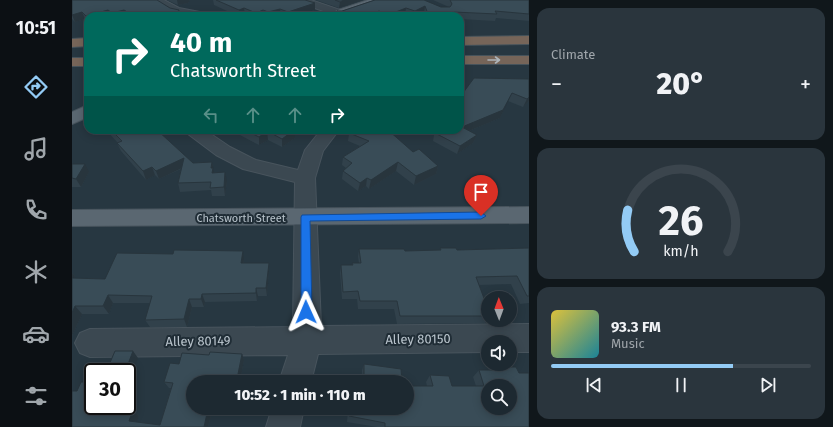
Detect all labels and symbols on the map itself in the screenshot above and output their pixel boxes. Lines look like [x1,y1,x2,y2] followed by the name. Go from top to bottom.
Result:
[488,56,501,64] one-way arrow
[464,175,498,216] pin
[196,212,286,225] street label: Chatsworth Street
[285,291,327,333] position arrow
[481,291,517,327] north arrow
[385,331,451,347] street label: Alley 80150
[165,333,231,349] street label: Alley 80149
[84,363,136,415] speed limit sign: 30

